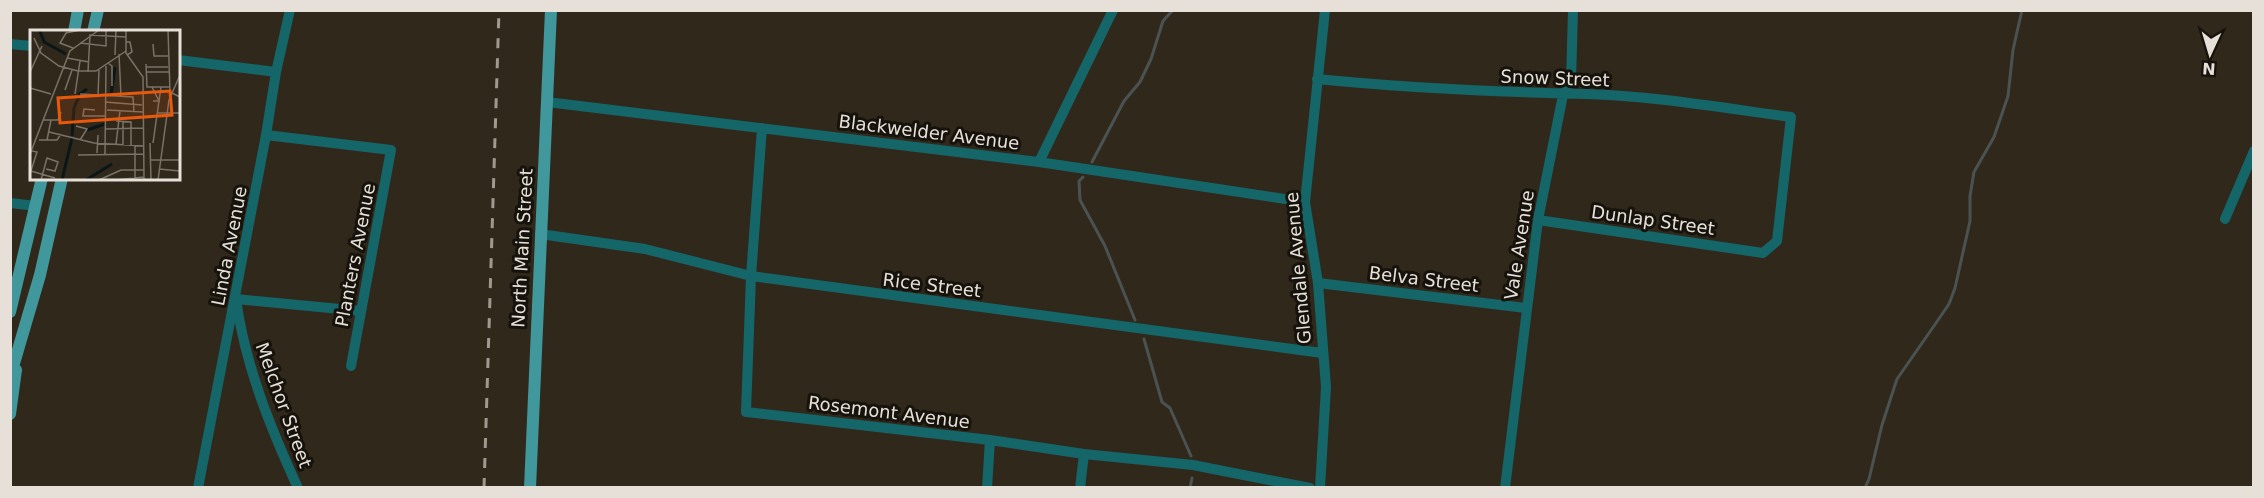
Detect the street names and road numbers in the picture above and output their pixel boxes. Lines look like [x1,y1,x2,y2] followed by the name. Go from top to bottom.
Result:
[1500,66,1610,90] street label: Snow Street
[837,110,1021,154] street label: Blackwelder Avenue
[507,168,537,328] street label: North Main Street
[331,181,379,329] street label: Planters Avenue
[207,184,251,308] street label: Linda Avenue
[1500,189,1538,301] street label: Vale Avenue
[1281,191,1315,345] street label: Glendale Avenue
[1590,201,1716,239] street label: Dunlap Street
[1368,262,1480,296] street label: Belva Street
[882,269,982,301] street label: Rice Street
[252,340,316,470] street label: Melchor Street
[807,392,971,432] street label: Rosemont Avenue

